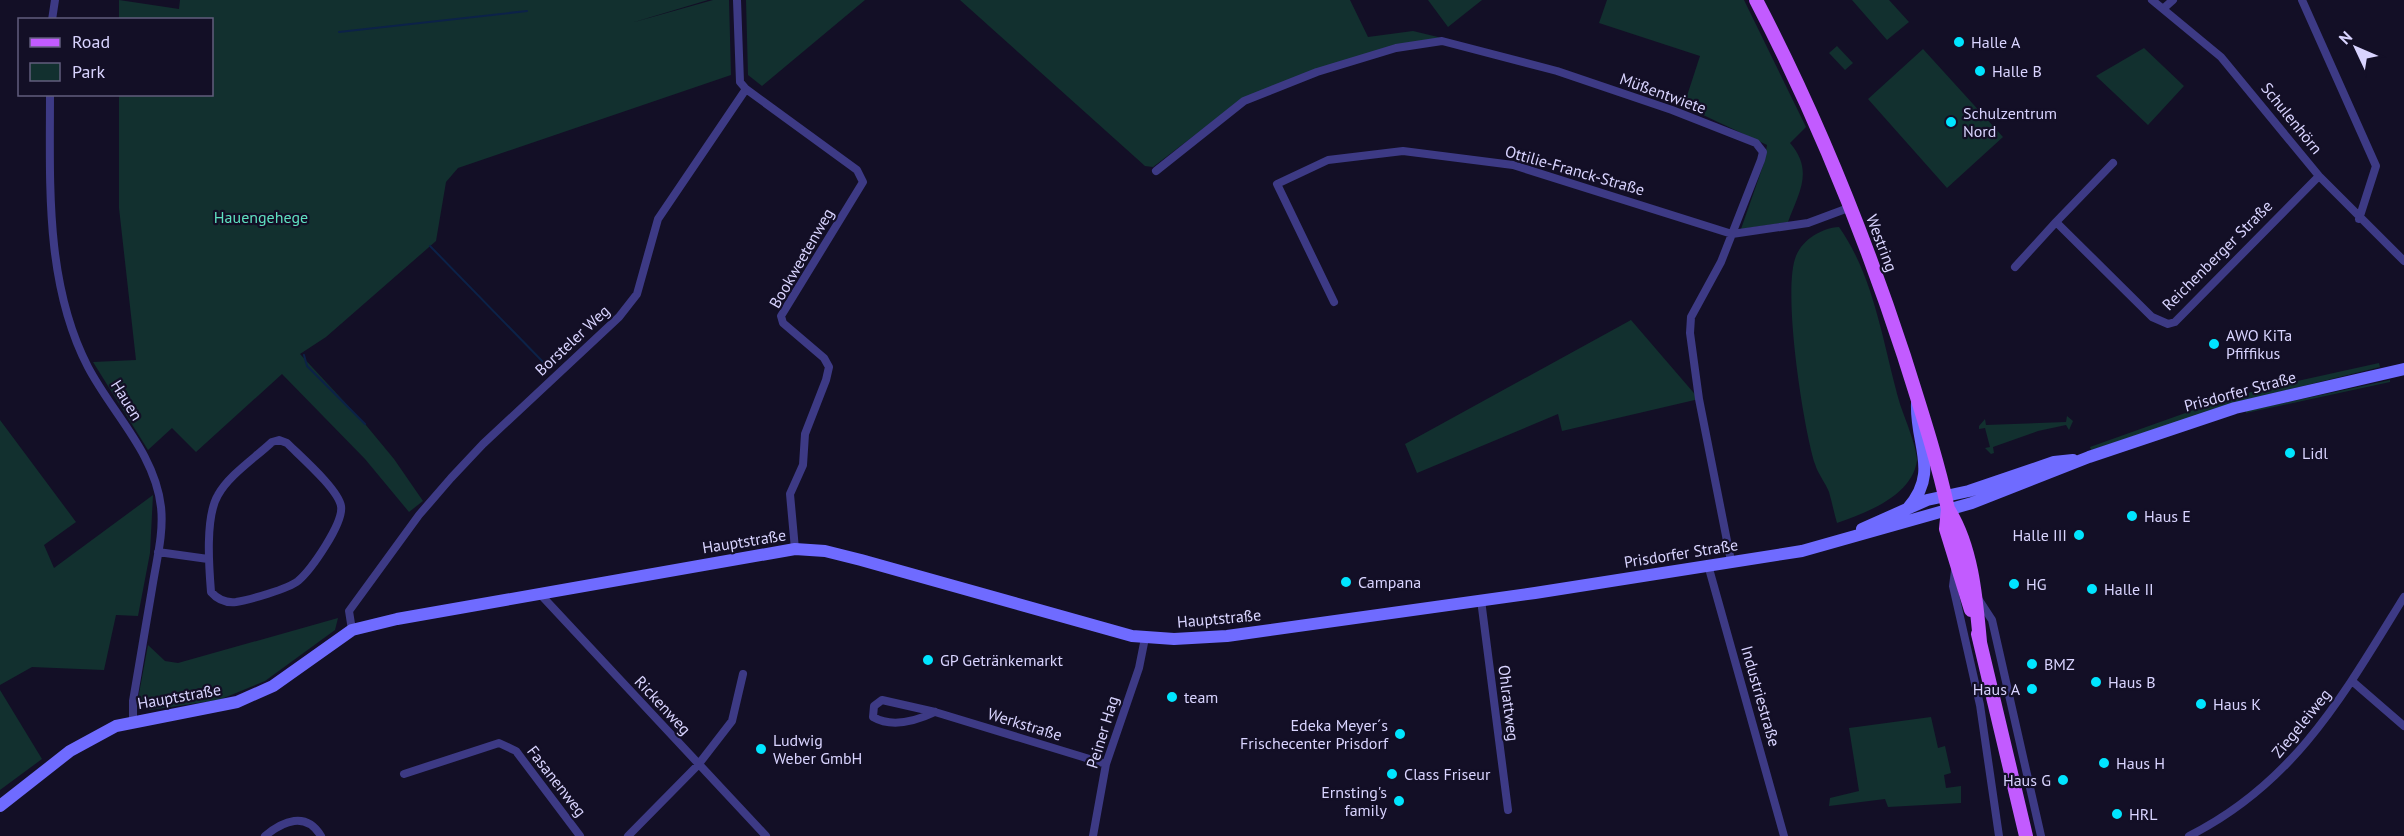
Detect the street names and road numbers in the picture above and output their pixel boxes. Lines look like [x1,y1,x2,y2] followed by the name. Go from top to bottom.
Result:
[1617,68,1709,118] street label: Müßentwiete
[2257,78,2327,158] street label: Schulenhörn
[1503,141,1647,199] street label: Ottilie-Franck-Straße
[2158,196,2276,314] street label: Reichenberger Straße
[764,204,838,312] street label: Bookweetenweg
[1862,211,1902,275] street label: Westring
[531,300,613,380] street label: Borsteler Weg
[2182,366,2298,416] street label: Prisdorfer Straße
[107,376,147,424] street label: Hauen
[701,525,787,557] street label: Hauptstraße
[1623,534,1739,572] street label: Prisdorfer Straße
[1176,604,1262,632] street label: Hauptstraße
[1737,643,1785,749] street label: Industriestraße
[1494,664,1524,742] street label: Ohlrattweg
[631,671,695,739] street label: Rickenweg
[136,679,222,713] street label: Hauptstraße
[2267,684,2335,762] street label: Ziegeleiweg
[1082,693,1122,771] street label: Peiner Hag
[985,703,1065,745] street label: Werkstraße
[523,741,591,821] street label: Fasanenweg

